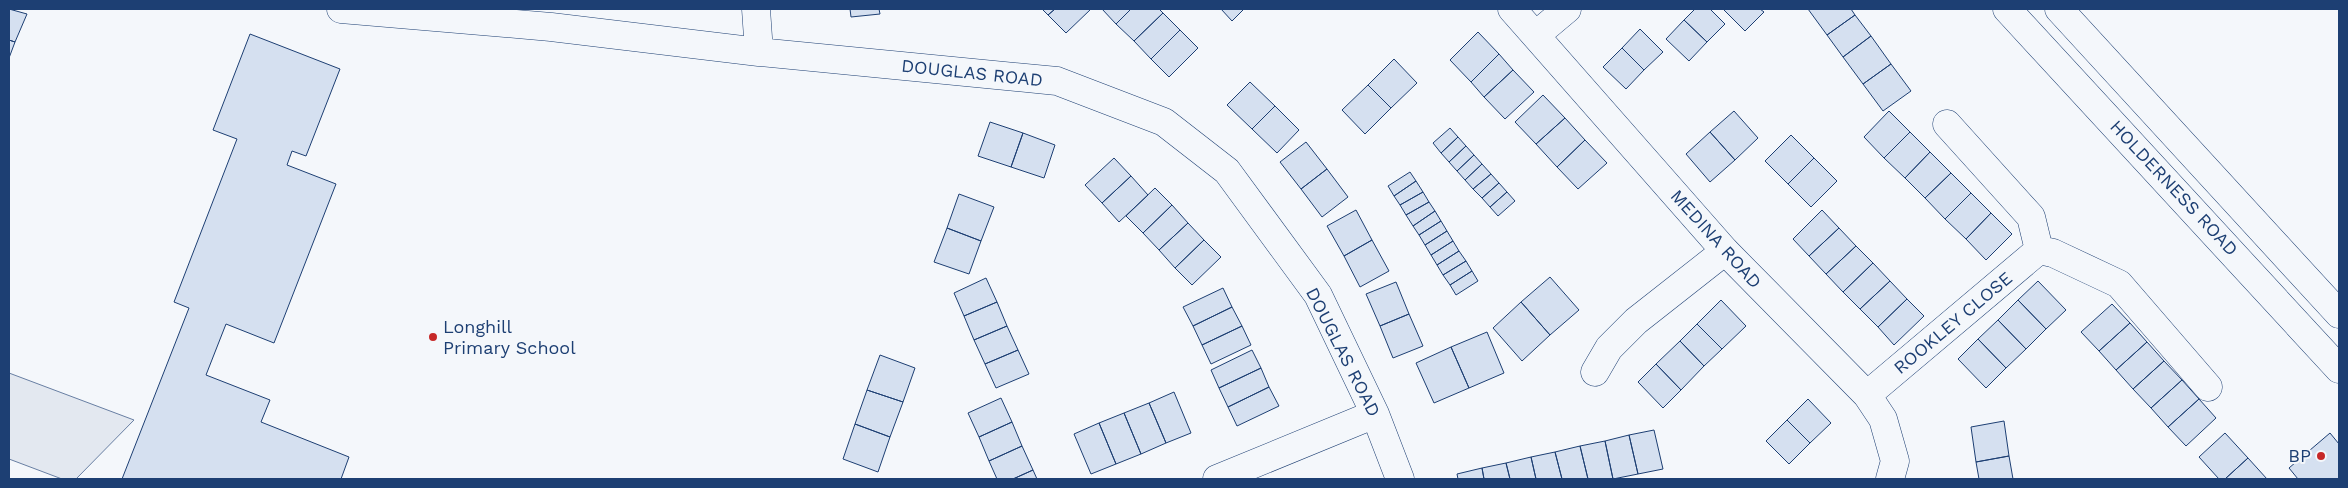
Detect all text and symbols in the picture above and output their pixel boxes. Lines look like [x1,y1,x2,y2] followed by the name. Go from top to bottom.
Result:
[900,55,1044,90] street label: DOUGLAS ROAD
[2106,116,2243,260] street label: HOLDERNESS ROAD
[1667,185,1766,292] street label: MEDINA ROAD
[1889,267,2016,378] street label: ROOKLEY CLOSE
[1302,284,1385,420] street label: DOUGLAS ROAD
[443,316,576,358] place label: Longhill Primary School
[427,331,439,343] marker: Longhill Primary School
[2288,445,2311,466] place label: BP
[2315,450,2327,462] marker: BP

